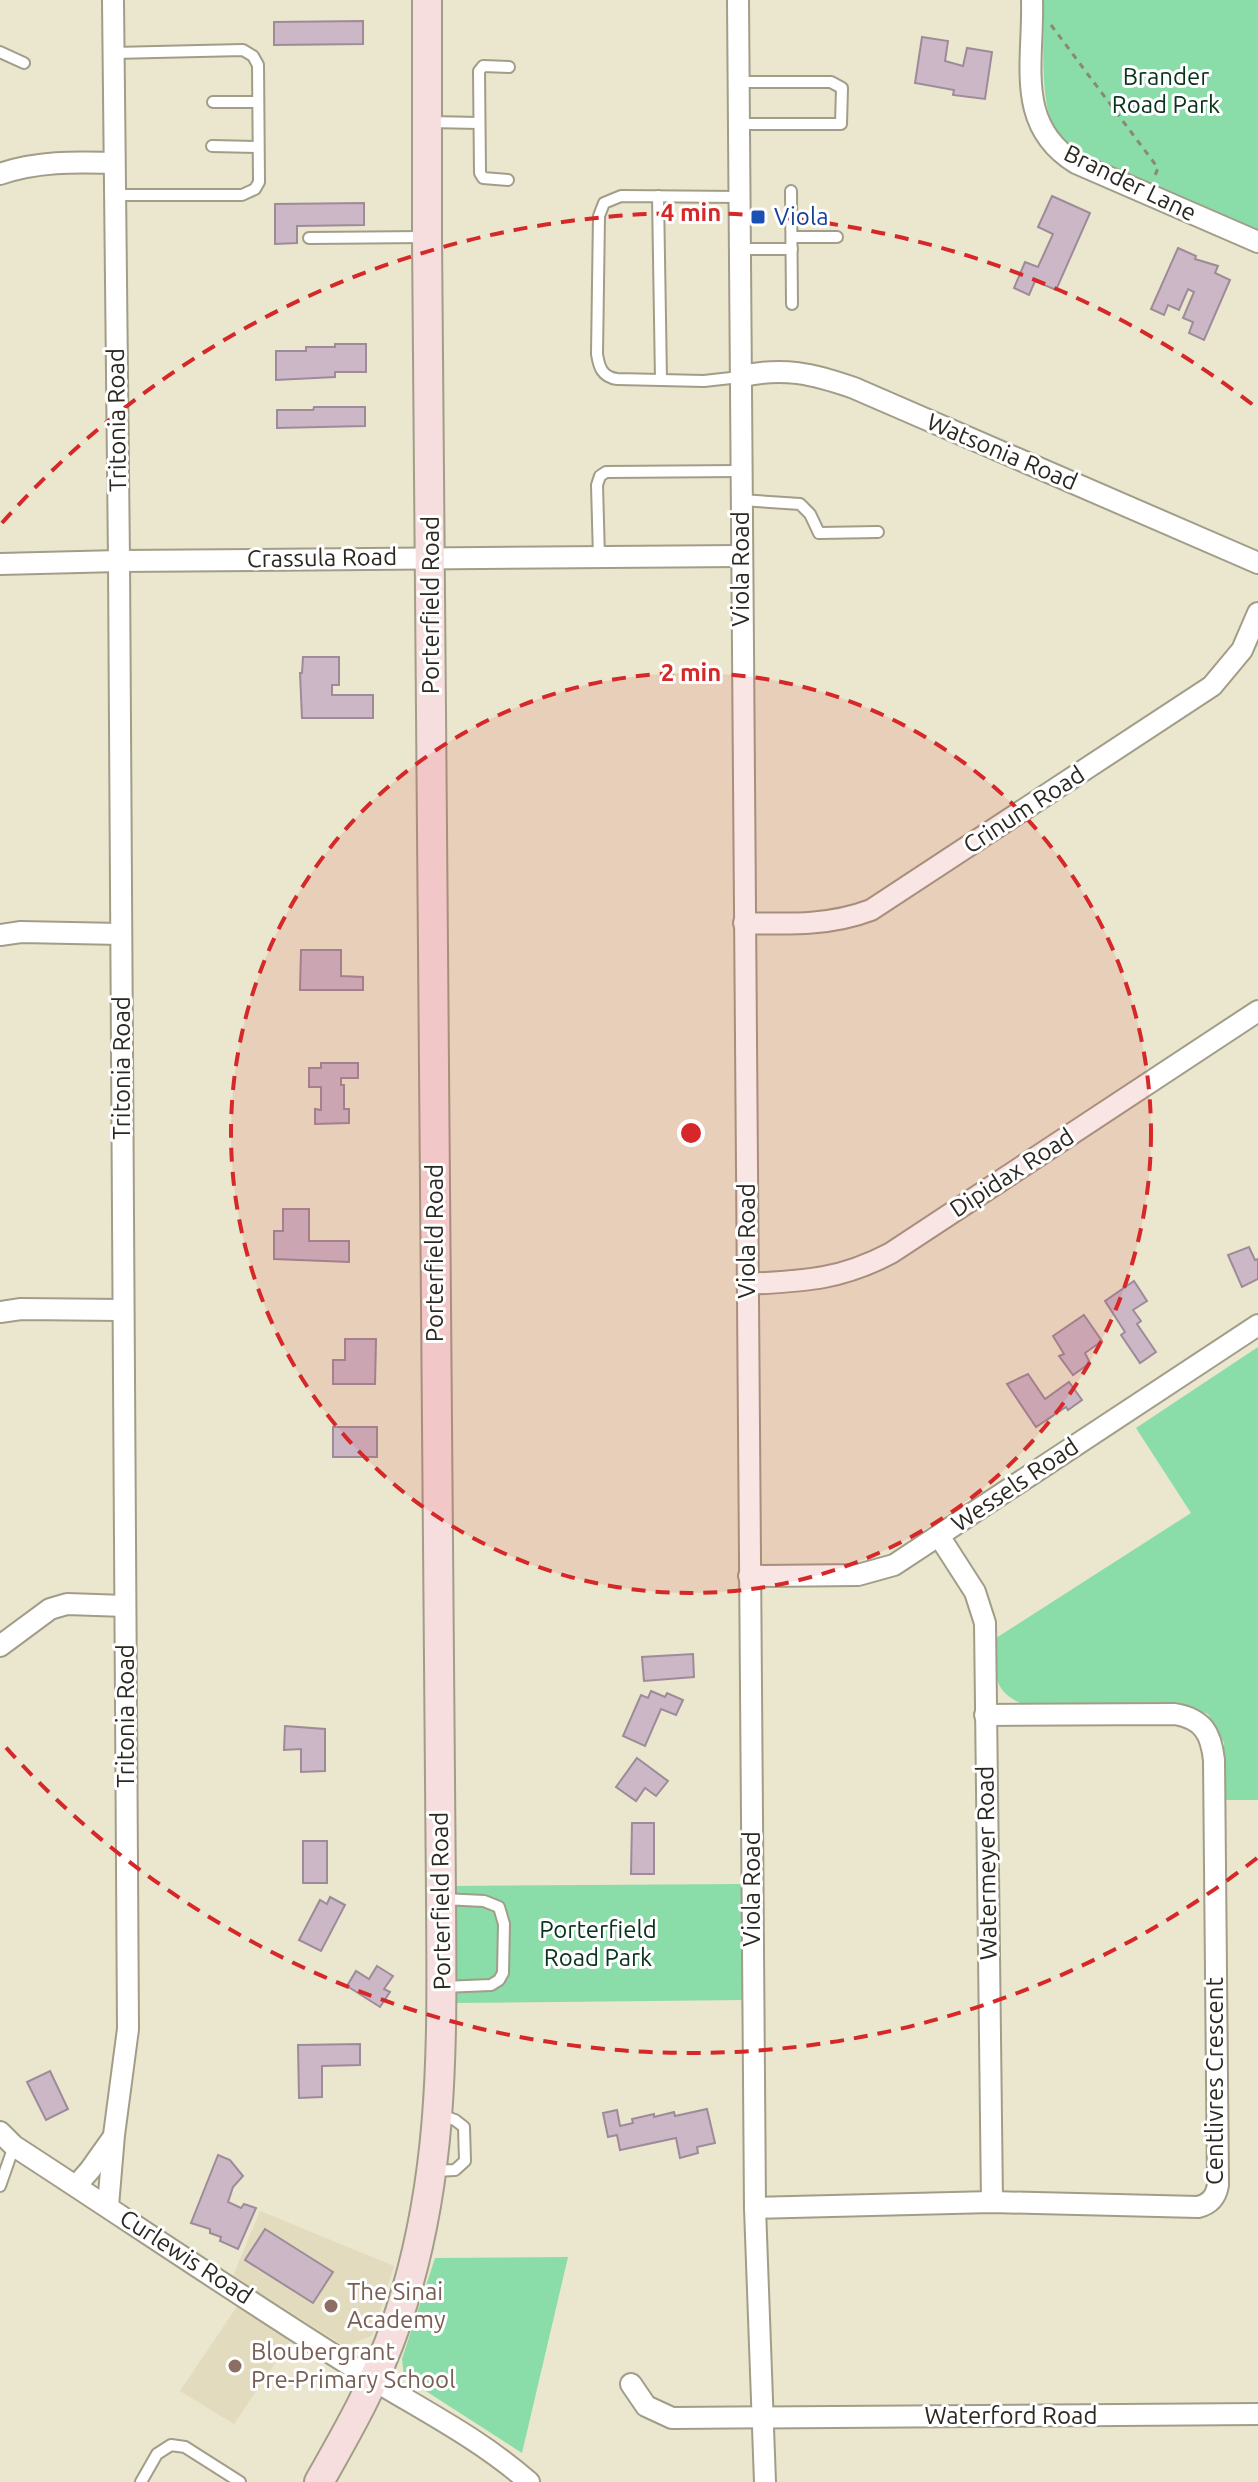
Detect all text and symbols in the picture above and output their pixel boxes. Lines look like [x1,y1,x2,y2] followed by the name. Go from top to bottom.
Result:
[1112,63,1220,118] park label: Brander Road Park
[1060,139,1201,226] street label: Brander Lane
[661,199,721,226] text: 4 min
[774,203,829,230] place label: Viola
[749,208,767,226] marker: Viola
[102,348,131,492] street label: Tritonia Road
[923,408,1081,495] street label: Watsonia Road
[727,511,754,627] street label: Viola Road
[417,516,444,694] street label: Porterfield Road
[247,543,397,572] street label: Crassula Road
[661,659,721,686] text: 2 min
[958,761,1089,859] street label: Crinum Road
[108,996,135,1140] street label: Tritonia Road
[677,1119,705,1147] centre of rings
[945,1123,1079,1223] street label: Dipidax Road
[421,1164,448,1342] street label: Porterfield Road
[733,1183,760,1299] street label: Viola Road
[946,1432,1083,1537] street label: Wessels Road
[112,1644,139,1788] street label: Tritonia Road
[971,1766,1002,1960] street label: Watermeyer Road
[425,1812,456,1990] street label: Porterfield Road
[738,1831,765,1947] street label: Viola Road
[539,1916,657,1971] park label: Porterfield Road Park
[1201,1976,1228,2185] street label: Centlivres Crescent
[115,2204,258,2309] street label: Curlewis Road
[347,2278,446,2333] place label: The Sinai Academy
[322,2297,340,2315] marker: The Sinai Academy
[251,2338,455,2393] place label: Bloubergrant Pre-Primary School
[226,2357,244,2375] marker: Bloubergrant Pre-Primary School
[925,2402,1097,2429] street label: Waterford Road

